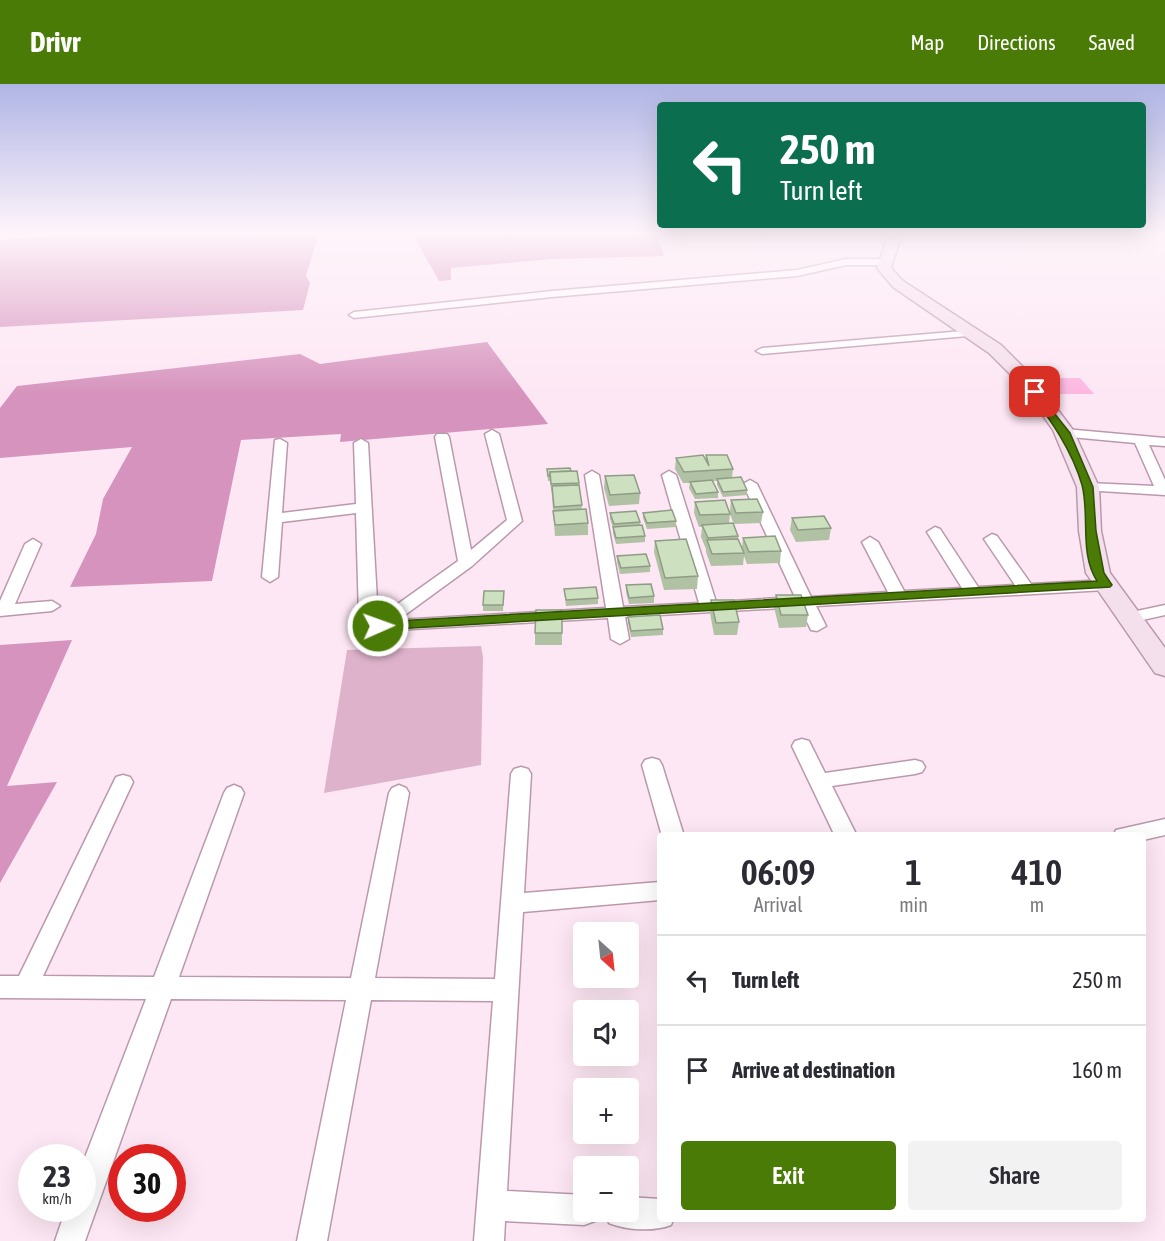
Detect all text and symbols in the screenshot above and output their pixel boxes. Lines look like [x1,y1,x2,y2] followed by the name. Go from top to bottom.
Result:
[30,26,80,58] text: Drivr
[910,30,944,54] text: Map
[977,30,1056,54] text: Directions
[1089,30,1135,54] text: Saved
[780,125,875,173] text: 250 m
[681,126,759,204] icon: left
[780,175,863,206] text: Turn left
[1009,366,1060,417] pin
[1018,375,1051,408] icon: arrive
[346,594,410,658] position arrow
[741,851,815,893] text: 06:09
[905,851,922,893] text: 1
[1012,851,1062,893] text: 410
[754,893,803,916] text: Arrival
[899,893,928,916] text: min
[1030,893,1044,916] text: m
[573,922,639,988] north arrow
[573,922,639,1222] map controls
[681,964,714,997] icon: left
[732,967,799,993] text: Turn left
[1072,967,1122,993] text: 250 m
[573,1000,639,1066] button: sound
[681,1054,714,1087] icon: arrive
[732,1057,895,1083] text: Arrive at destination
[1072,1057,1122,1083] text: 160 m
[573,1078,639,1144] button: +
[681,1141,896,1210] button: Exit
[908,1141,1122,1210] button: Share
[108,1144,186,1222] speed limit sign: 30
[573,1156,639,1222] button: −
[43,1159,71,1193] text: 23
[42,1190,72,1207] text: km/h

